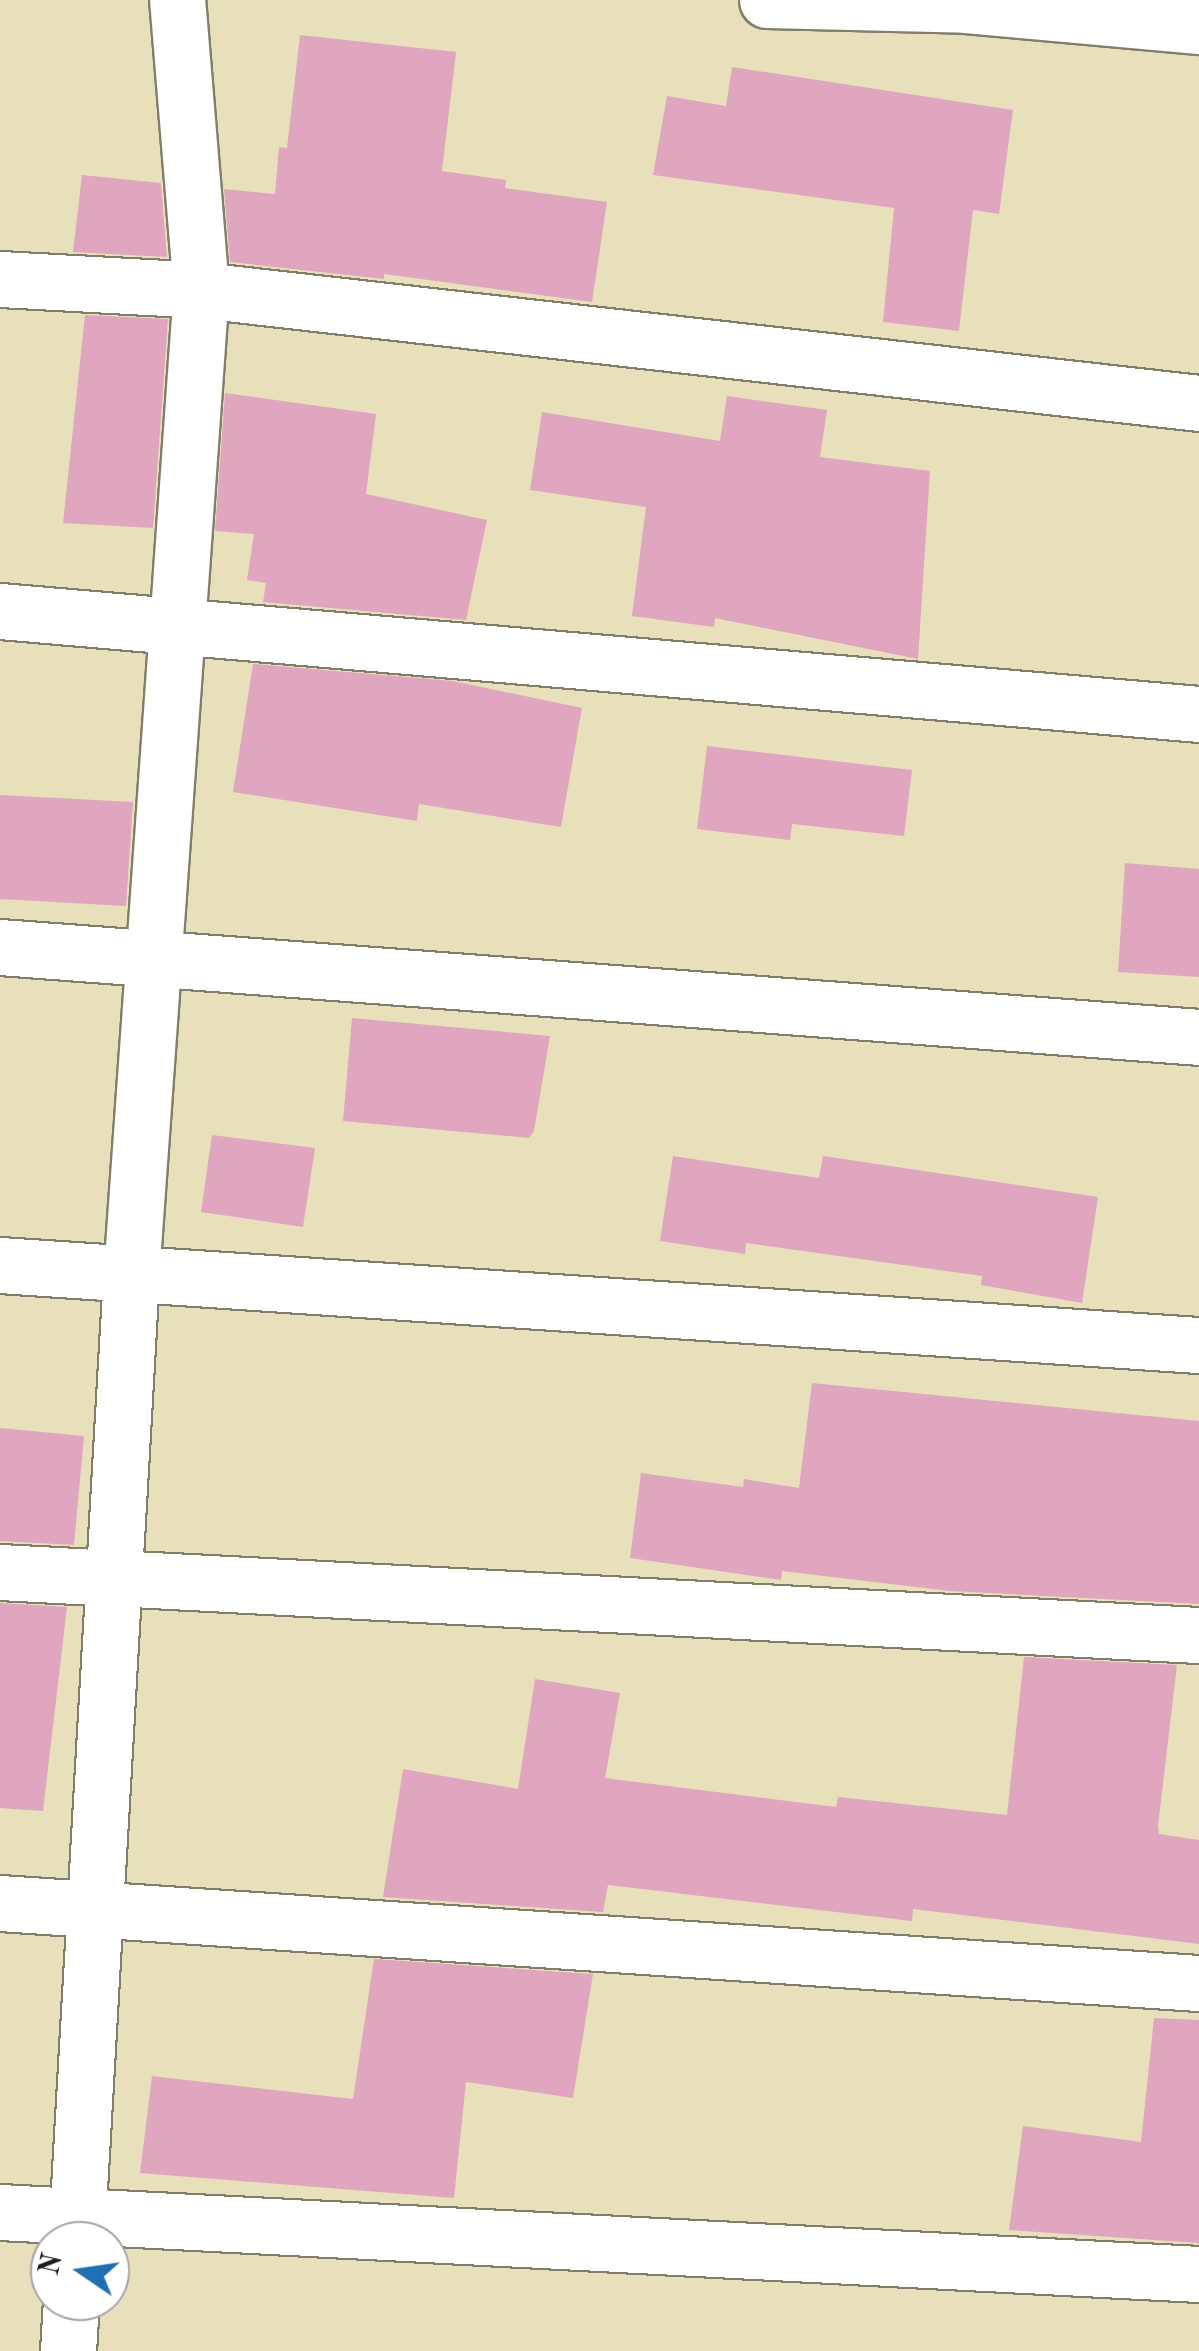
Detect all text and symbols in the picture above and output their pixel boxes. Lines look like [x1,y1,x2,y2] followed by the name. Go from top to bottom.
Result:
[30,2221,130,2321] north arrow
[37,2251,69,2278] text: N

